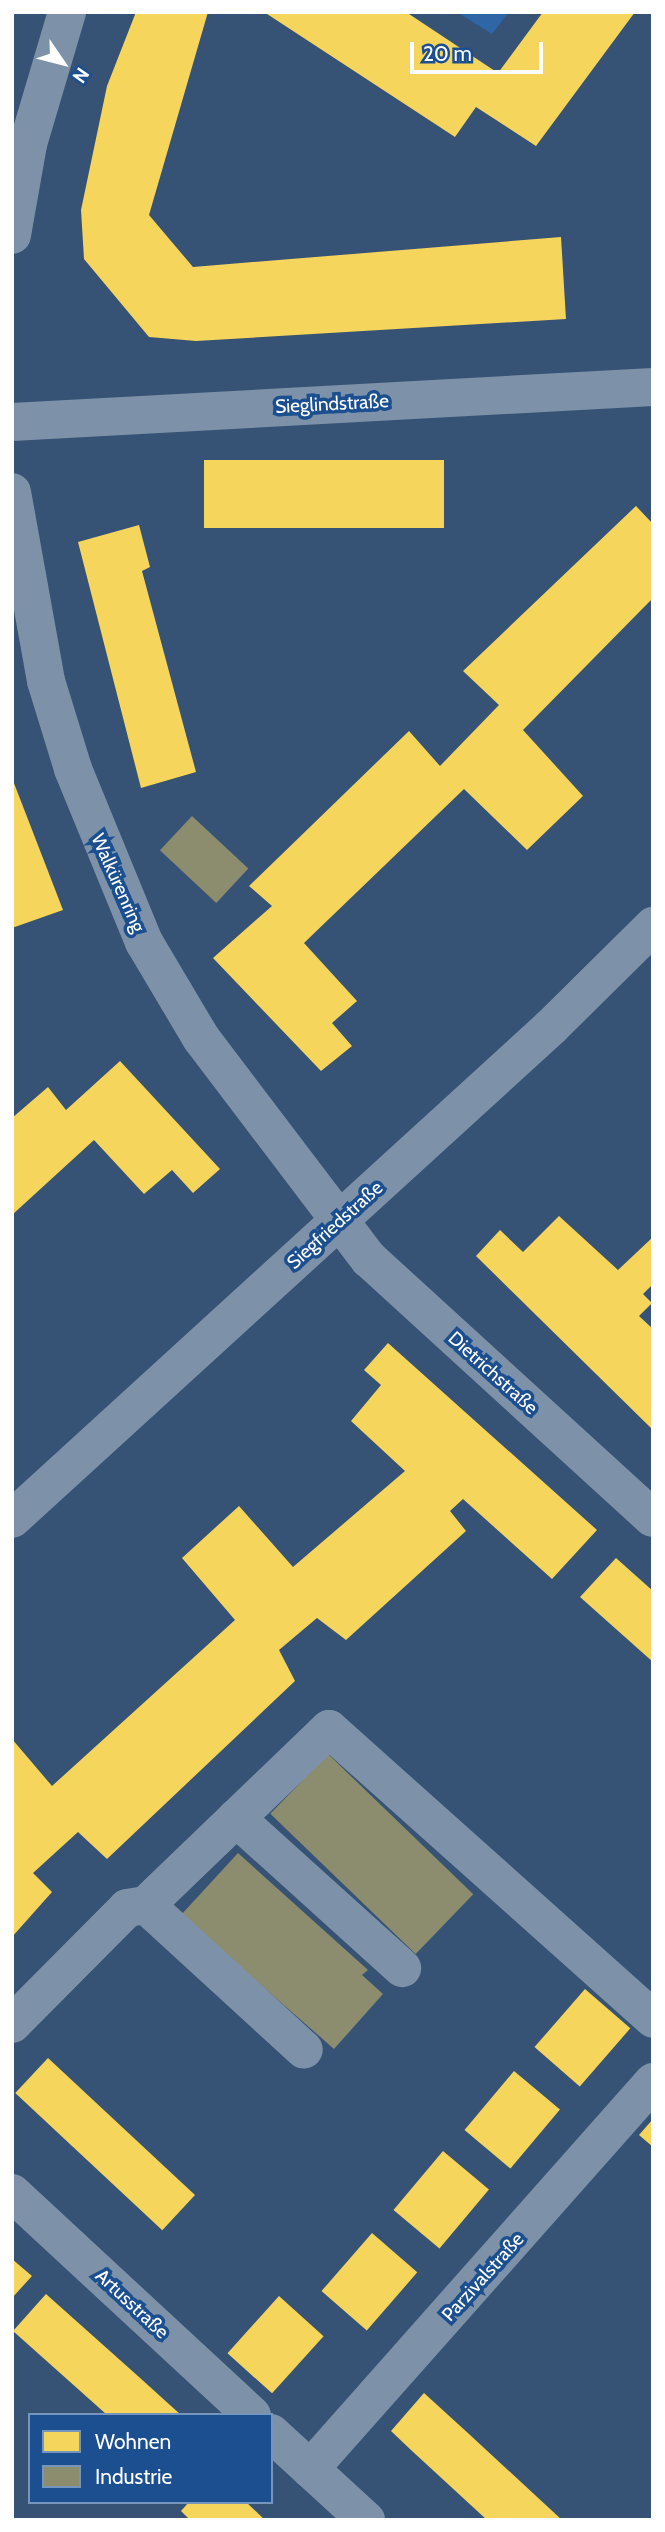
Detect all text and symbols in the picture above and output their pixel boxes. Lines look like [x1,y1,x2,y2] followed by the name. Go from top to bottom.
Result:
[28,28,98,98] north arrow
[413,28,546,72] scale bar
[423,41,472,66] text: 20 m
[67,63,94,87] text: N
[275,390,389,418] street label: Sieglindstraße
[86,830,150,936] street label: Walkürenring
[283,1176,387,1274] street label: Siegfriedstraße
[444,1327,542,1419] street label: Dietrichstraße
[437,2228,529,2326] street label: Parzivalstraße
[91,2264,173,2344] street label: Artusstraße
[28,2413,273,2504] legend
[95,2429,171,2454] text: Wohnen
[95,2464,172,2489] text: Industrie

